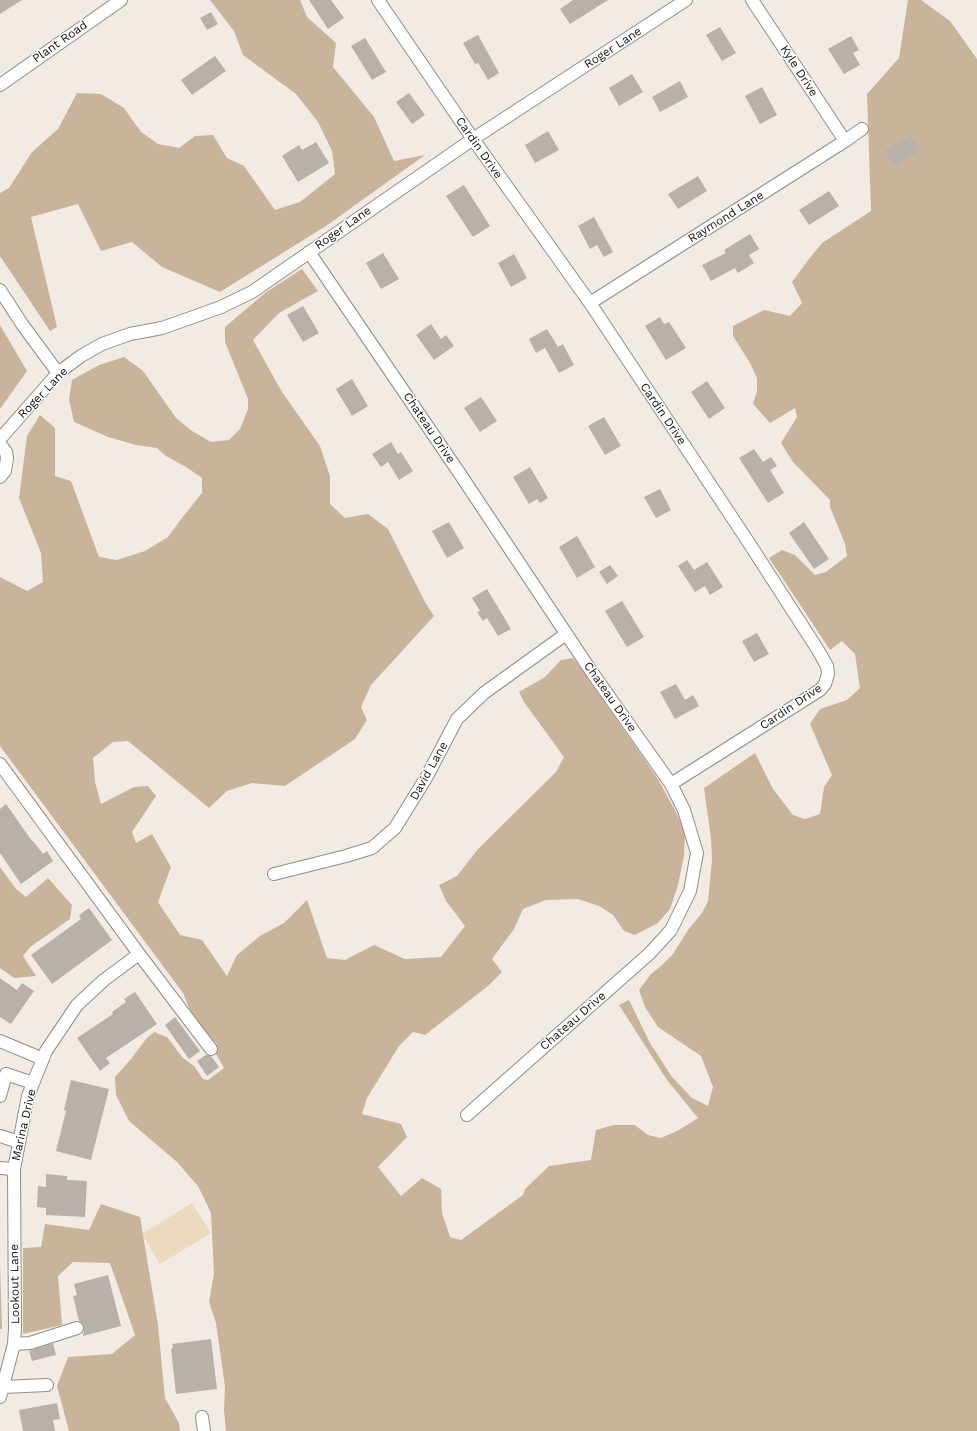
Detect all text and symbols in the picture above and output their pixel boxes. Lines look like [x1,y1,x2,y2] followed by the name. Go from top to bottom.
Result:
[30,18,90,66] street label: Plant Road
[582,24,644,72] street label: Roger Lane
[777,43,821,99] street label: Kyle Drive
[453,114,505,182] street label: Cardin Drive
[685,188,767,246] street label: Raymond Lane
[312,203,374,253] street label: Roger Lane
[15,364,71,422] street label: Roger Lane
[637,380,689,448] street label: Cardin Drive
[400,390,458,466] street label: Chateau Drive
[581,659,639,735] street label: Chateau Drive
[757,681,825,733] street label: Cardin Drive
[407,739,451,803] street label: David Lane
[537,989,609,1053] street label: Chateau Drive
[9,1088,39,1162] street label: Marina Drive
[7,1244,23,1324] street label: Lookout Lane

